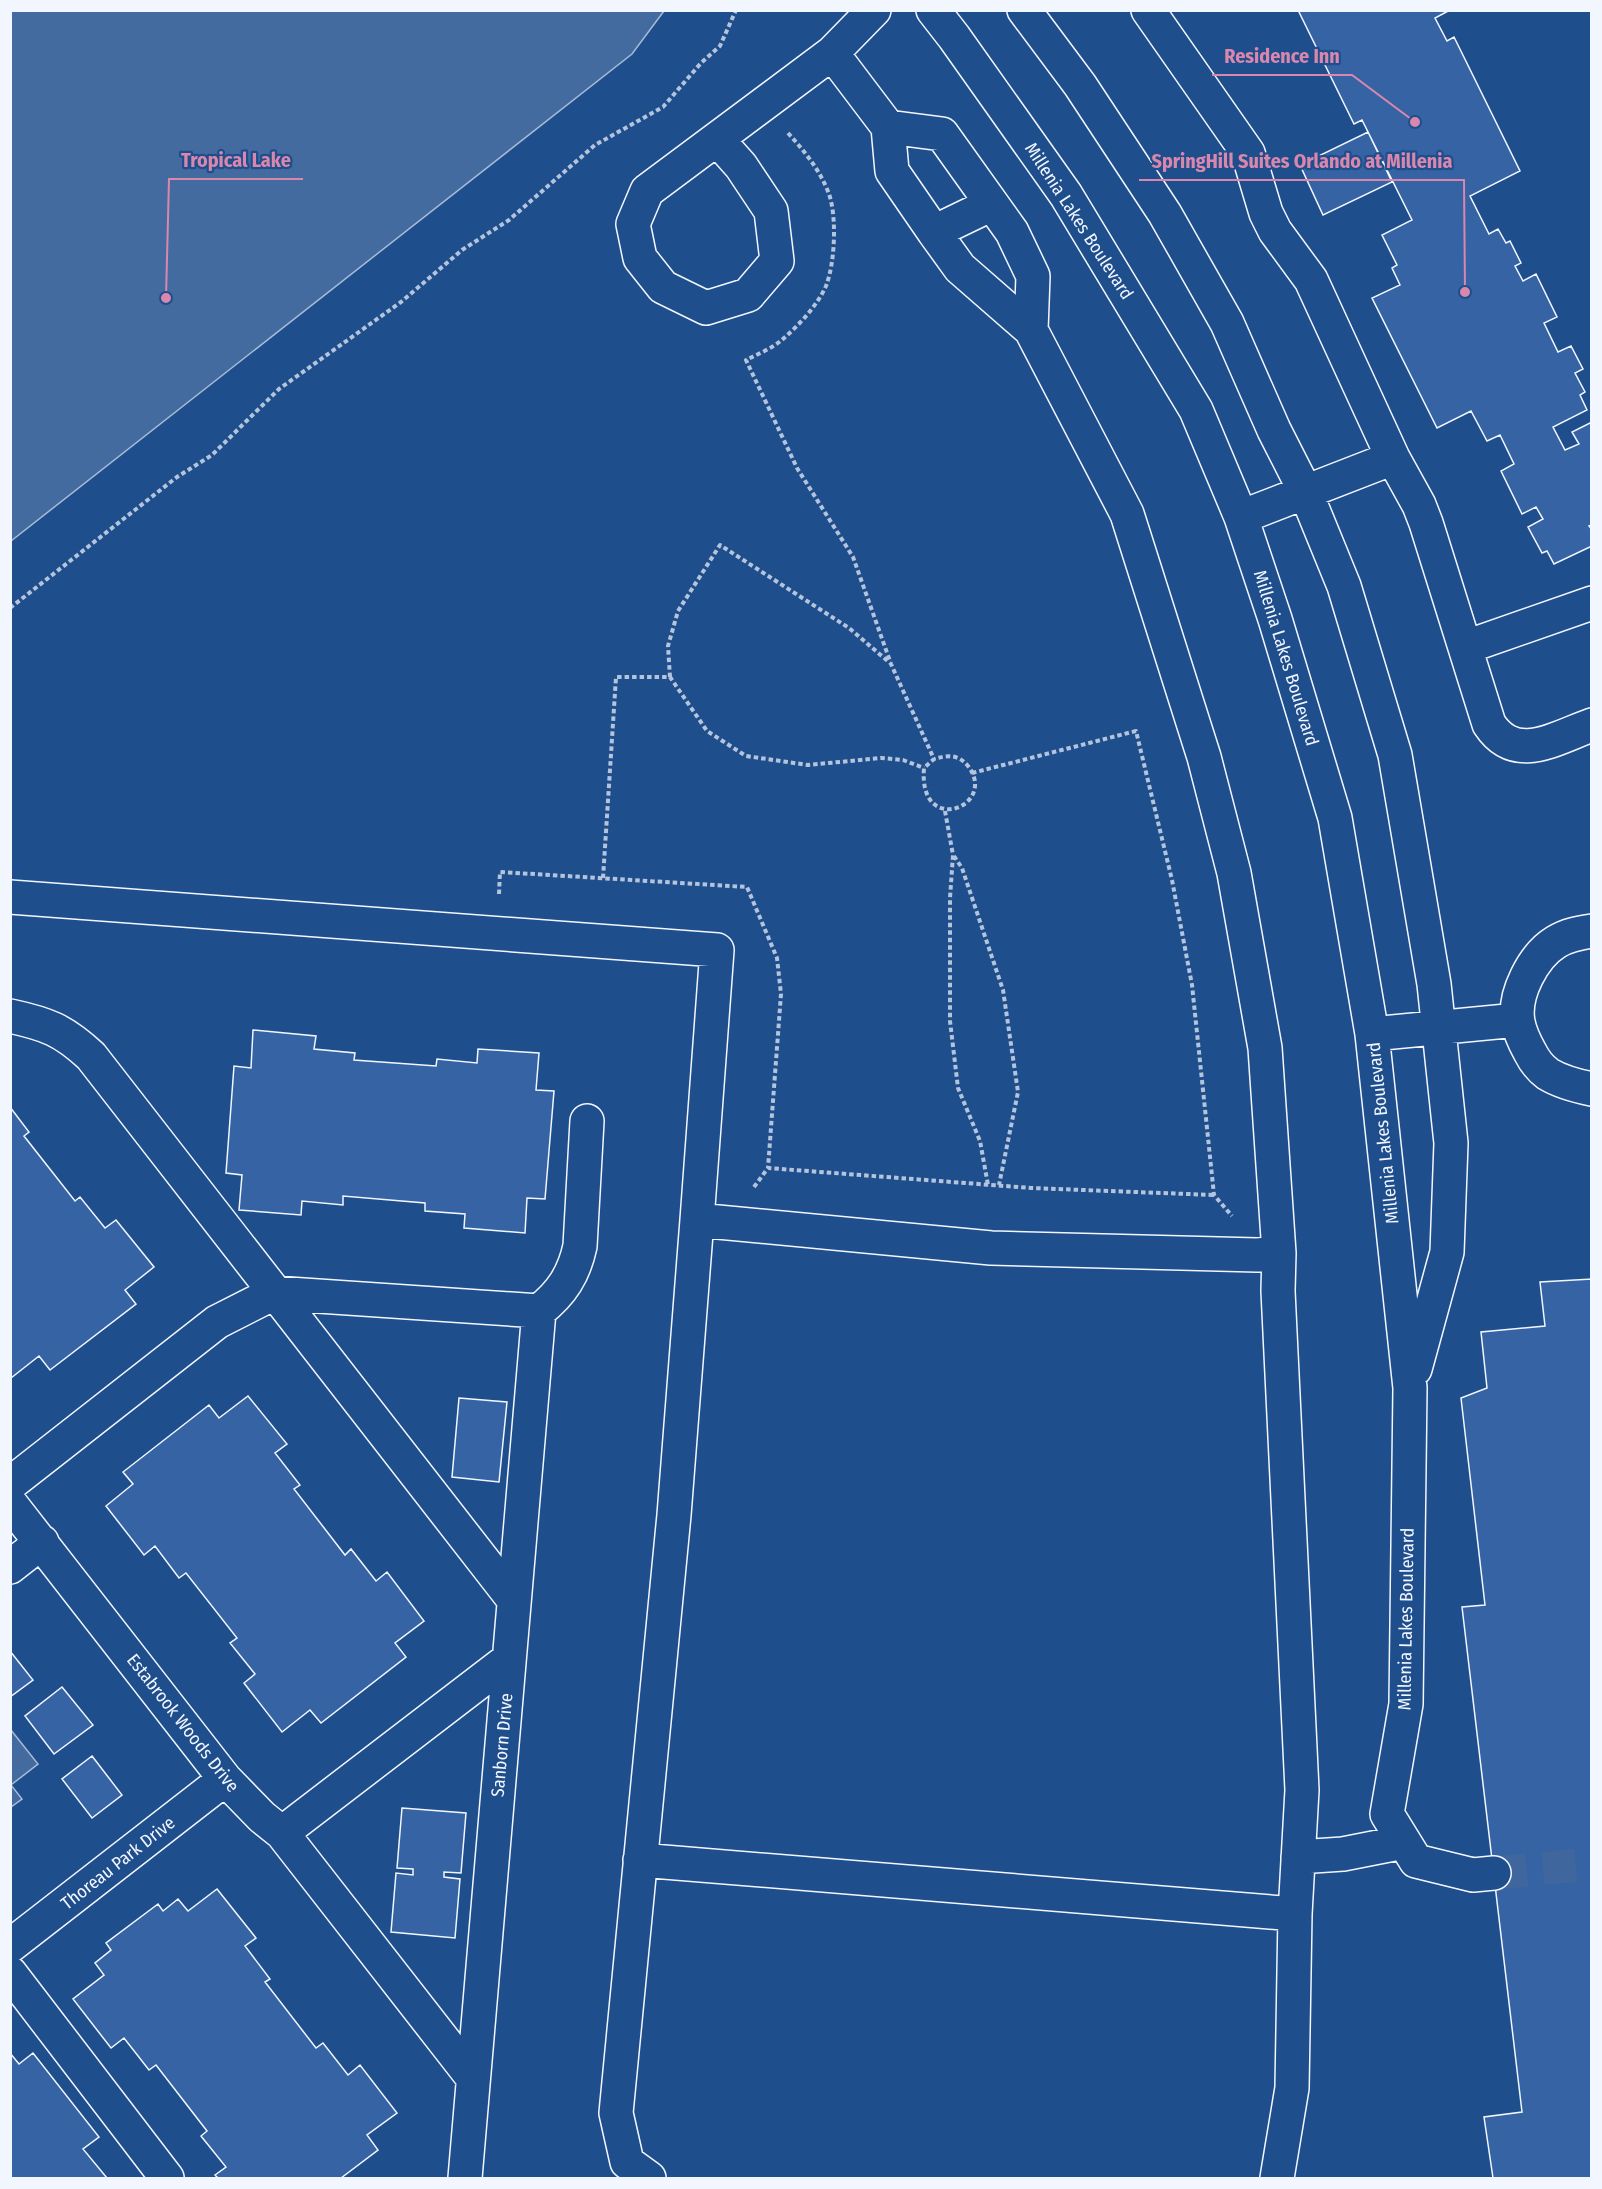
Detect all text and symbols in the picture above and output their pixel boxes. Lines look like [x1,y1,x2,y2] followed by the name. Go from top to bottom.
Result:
[1212,37,1352,75] callout: Residence Inn
[1224,44,1340,68] text: Residence Inn
[1020,138,1138,304] street label: Millenia Lakes Boulevard
[169,141,303,179] callout: Tropical Lake
[1139,142,1464,180] callout: SpringHill Suites Orlando at Millenia
[181,148,291,172] text: Tropical Lake
[1152,149,1452,173] text: SpringHill Suites Orlando at Millenia
[1249,567,1323,749] street label: Millenia Lakes Boulevard
[1363,1041,1403,1225] street label: Millenia Lakes Boulevard
[1393,1528,1419,1710] street label: Millenia Lakes Boulevard
[122,1649,244,1797] street label: Estabrook Woods Drive
[486,1692,518,1798] street label: Sanborn Drive
[57,1812,179,1914] street label: Thoreau Park Drive

